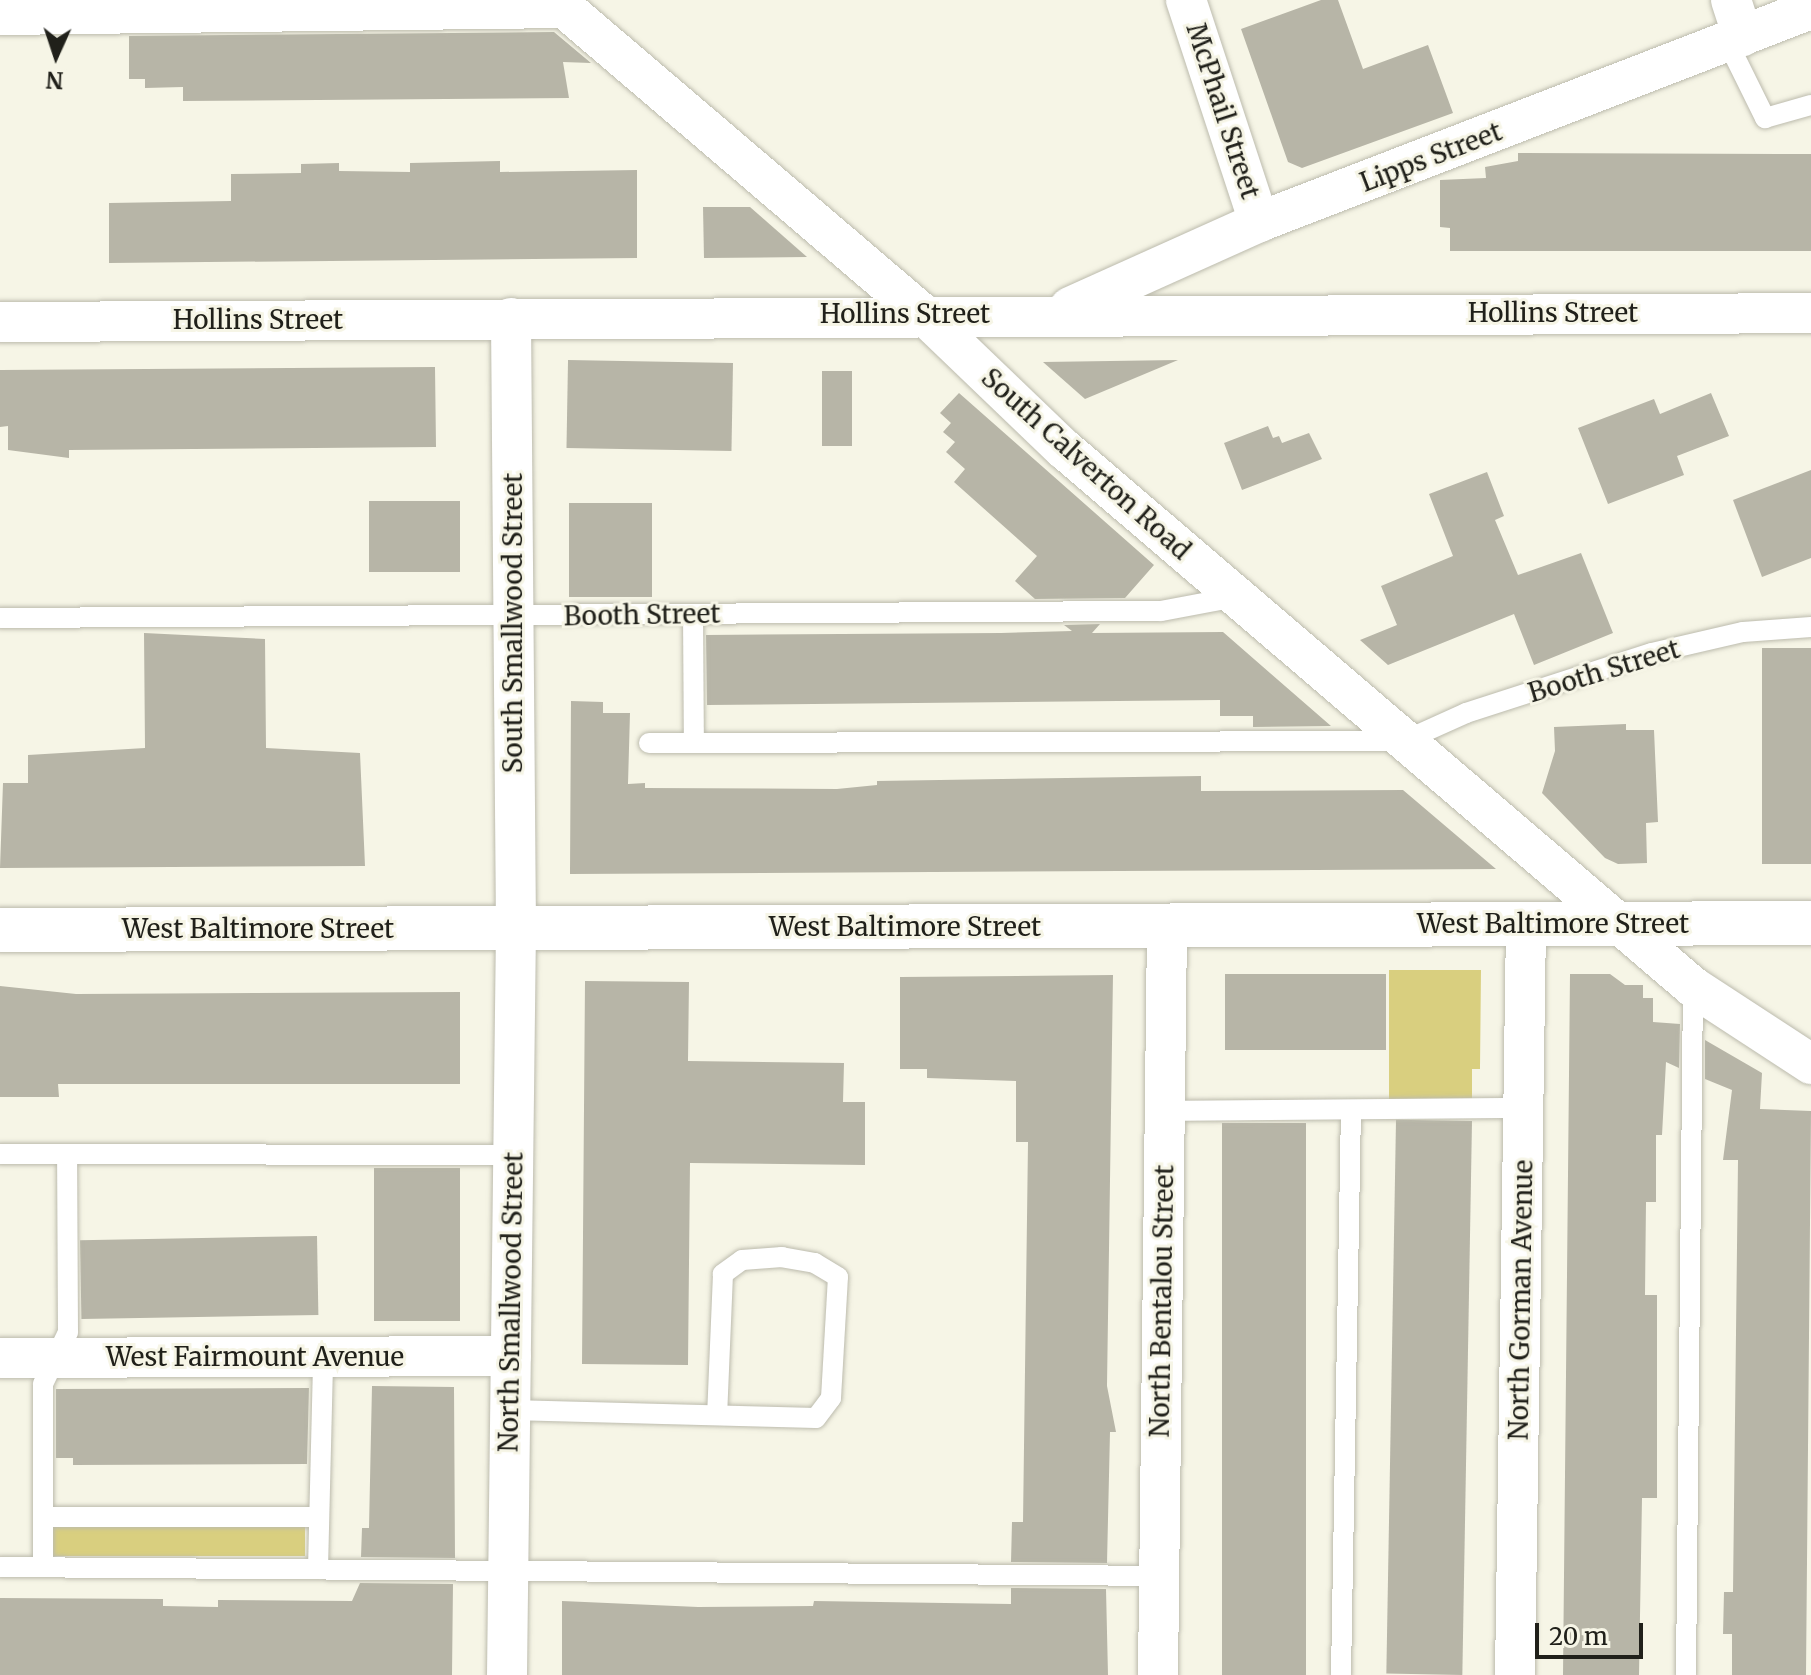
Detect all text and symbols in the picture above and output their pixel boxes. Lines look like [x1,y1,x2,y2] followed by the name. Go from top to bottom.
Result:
[16,16,96,96] north arrow
[1180,19,1266,203] street label: McPhail Street
[45,66,64,94] text: N
[1356,116,1506,198] street label: Lipps Street
[1468,297,1638,329] street label: Hollins Street
[820,298,990,330] street label: Hollins Street
[173,304,343,336] street label: Hollins Street
[975,362,1197,566] street label: South Calverton Road
[497,473,529,773] street label: South Smallwood Street
[563,598,721,632] street label: Booth Street
[1524,633,1684,709] street label: Booth Street
[1417,908,1689,940] street label: West Baltimore Street
[769,911,1041,943] street label: West Baltimore Street
[122,913,394,945] street label: West Baltimore Street
[493,1151,529,1453] street label: North Smallwood Street
[1503,1159,1539,1441] street label: North Gorman Avenue
[1144,1164,1180,1438] street label: North Bentalou Street
[106,1341,404,1373] street label: West Fairmount Avenue
[1539,1607,1647,1657] scale bar
[1549,1621,1608,1652] text: 20 m

